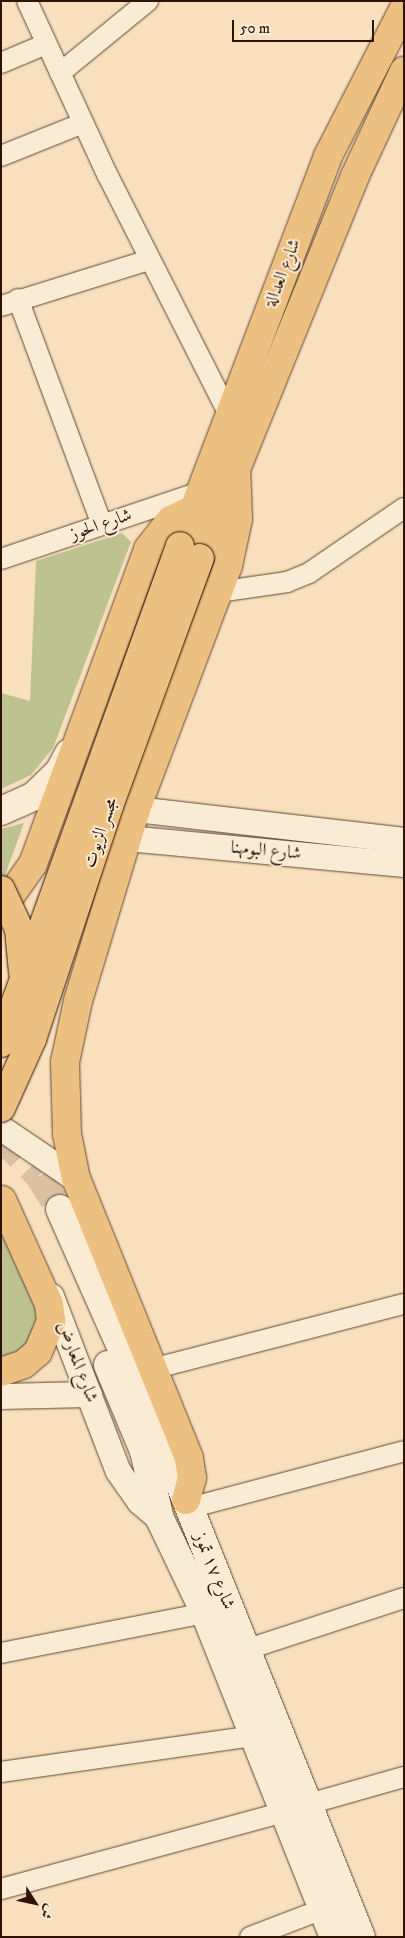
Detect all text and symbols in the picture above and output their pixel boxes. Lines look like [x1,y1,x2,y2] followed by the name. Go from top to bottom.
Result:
[235,10,378,42] scale bar
[240,19,270,38] text: 50 m
[260,236,306,310] street label: شارع العدالة
[67,504,135,546] street label: شارع الحوز
[79,795,123,871] street label: مجسر الزيوت
[230,837,302,865] street label: شارع البومهنا
[52,1318,102,1406] street label: شارع المعارض
[189,1529,239,1613] street label: شارع ١٧ تموز
[10,1878,60,1928] north arrow
[36,1901,59,1922] text: ش

